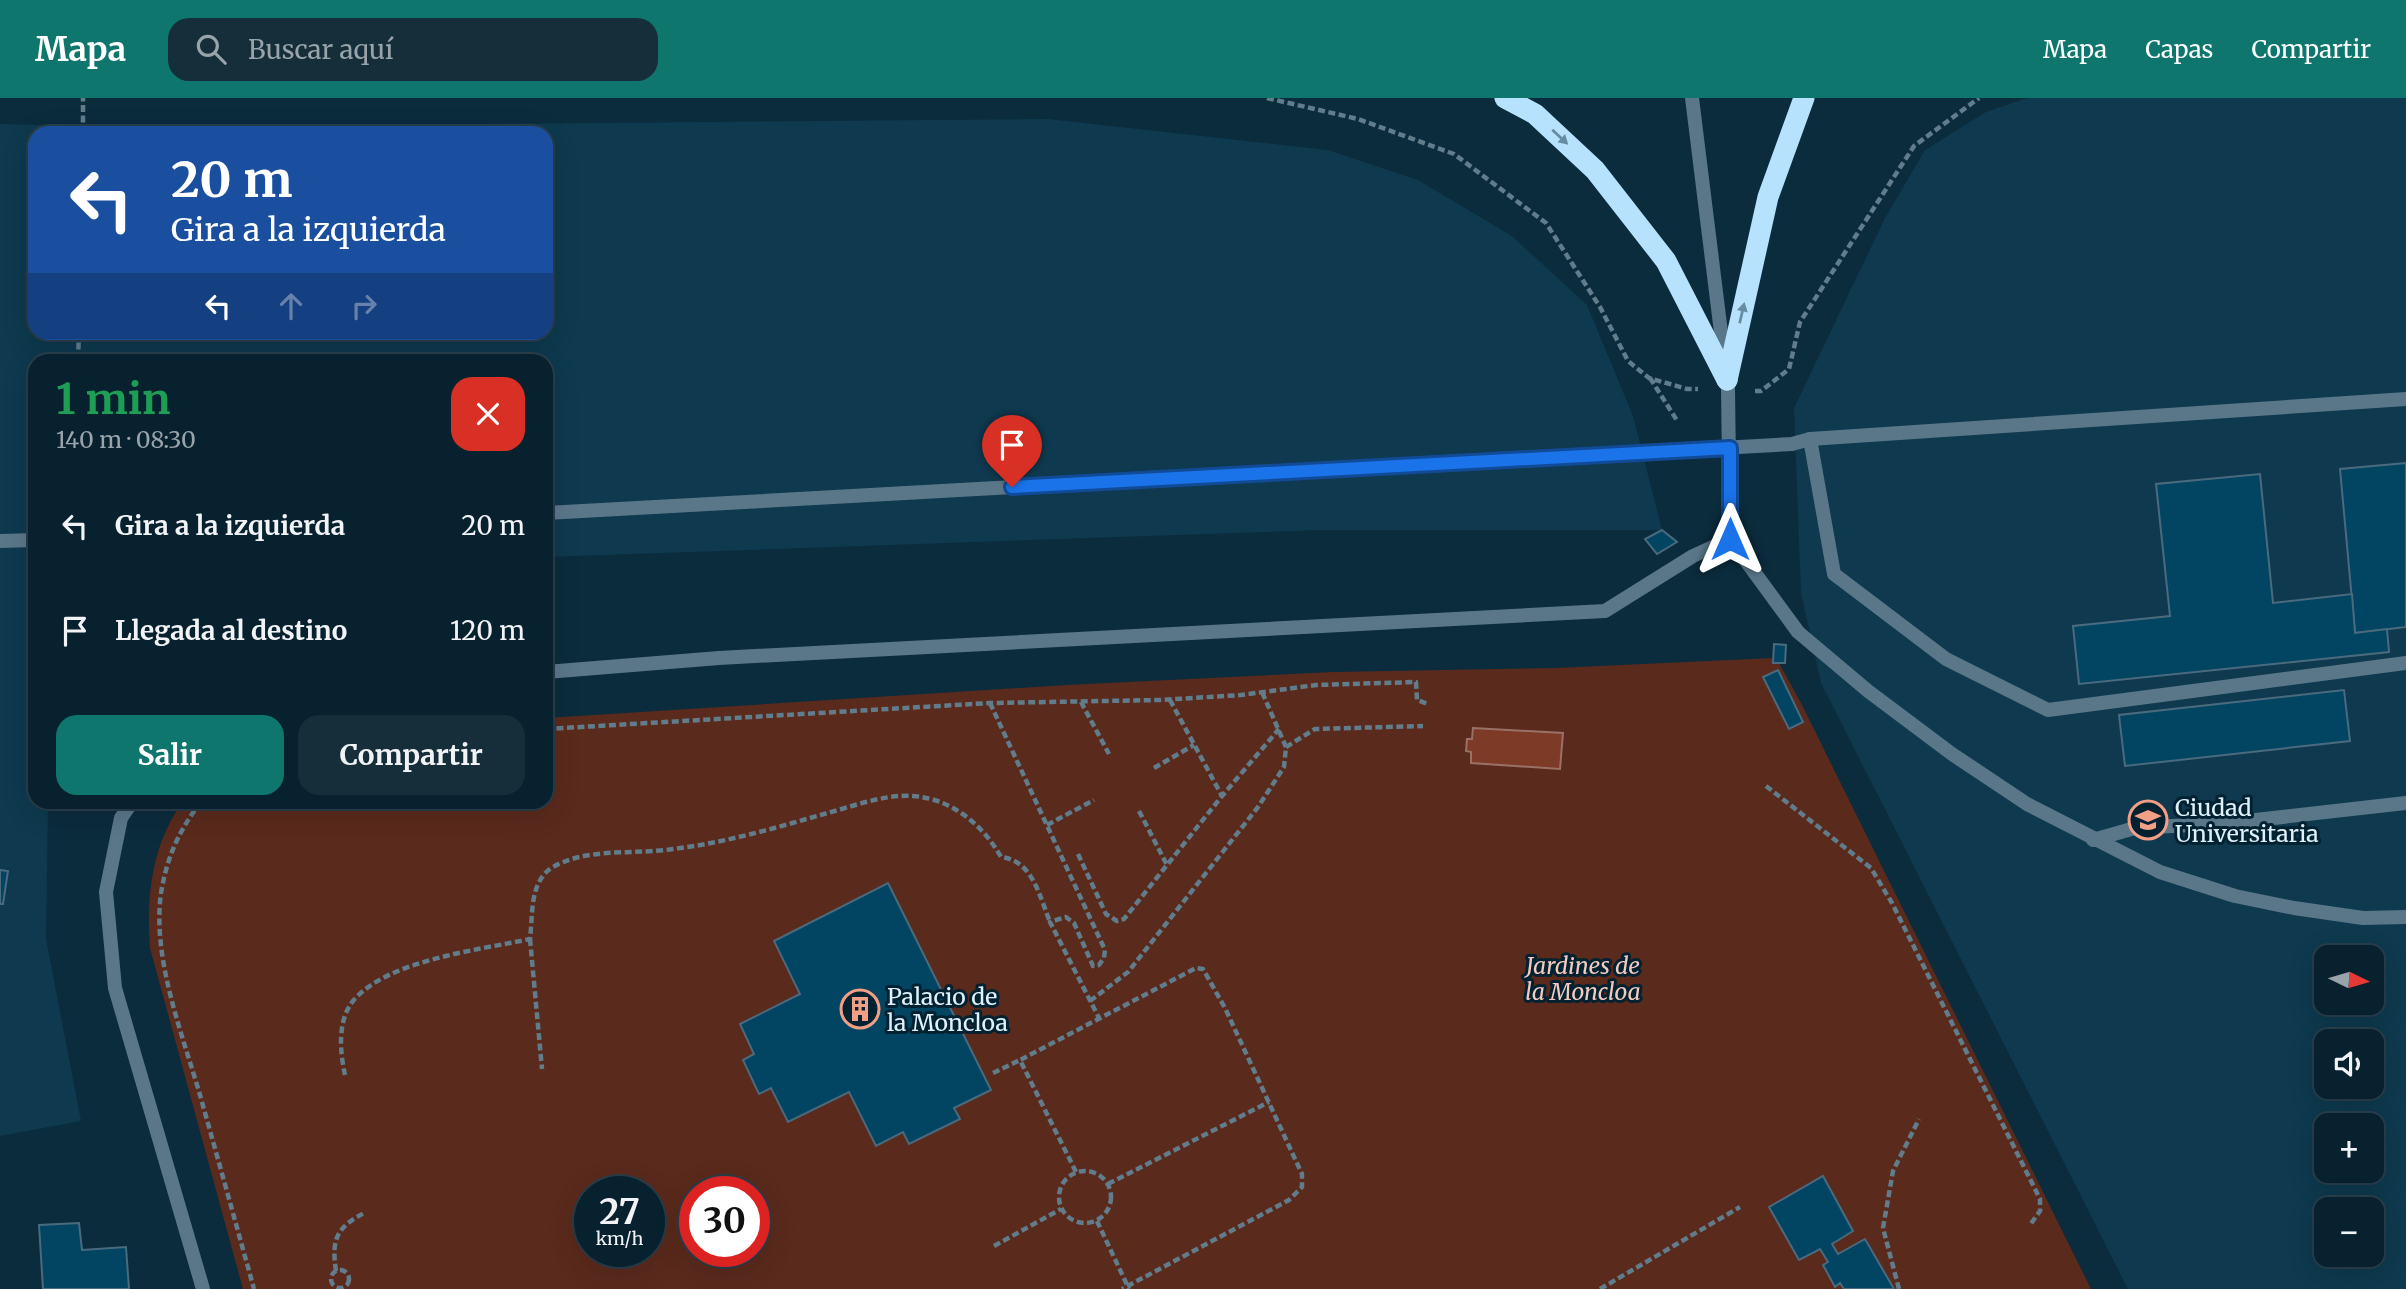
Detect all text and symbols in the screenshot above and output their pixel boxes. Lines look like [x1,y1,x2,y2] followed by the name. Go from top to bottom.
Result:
[168,18,658,81] search box
[35,29,126,70] text: Mapa
[192,30,230,68] icon: search
[248,33,393,66] text: Buscar aquí
[2043,34,2107,65] text: Mapa
[2145,34,2213,65] text: Capas
[2251,34,2371,65] text: Compartir
[1551,129,1568,145] one-way arrow
[171,149,292,210] text: 20 m
[56,154,147,245] icon: left
[171,210,446,250] text: Gira a la izquierda
[199,287,237,325] icon: left
[272,287,310,325] icon: ahead
[345,287,383,325] icon: right
[1737,302,1748,324] one-way arrow
[56,373,170,425] text: 1 min
[451,377,525,451] button: close
[982,415,1042,487] pin
[56,425,196,454] text: 140 m · 08:30
[993,426,1031,464] icon: arrive
[1693,502,1767,576] position arrow
[56,507,94,545] icon: left
[115,509,345,542] text: Gira a la izquierda
[461,509,525,542] text: 20 m
[56,612,94,650] icon: arrive
[115,614,347,647] text: Llegada al destino
[450,614,525,647] text: 120 m
[56,715,284,795] button: Salir
[298,715,525,795] button: Compartir
[2175,793,2319,848] place label: Ciudad Universitaria
[2127,799,2169,841] school or university icon: Ciudad Universitaria
[2314,945,2384,1015] north arrow
[2314,945,2384,1267] map controls
[1523,951,1641,1006] park label: Jardines de la Moncloa
[887,982,1008,1037] place label: Palacio de la Moncloa
[839,988,881,1030] building icon: Palacio de la Moncloa
[2314,1029,2384,1099] button: sound
[2314,1113,2384,1183] button: +
[679,1176,770,1267] speed limit sign: 30
[599,1190,640,1234] text: 27
[2314,1197,2384,1267] button: −
[596,1227,643,1250] text: km/h

